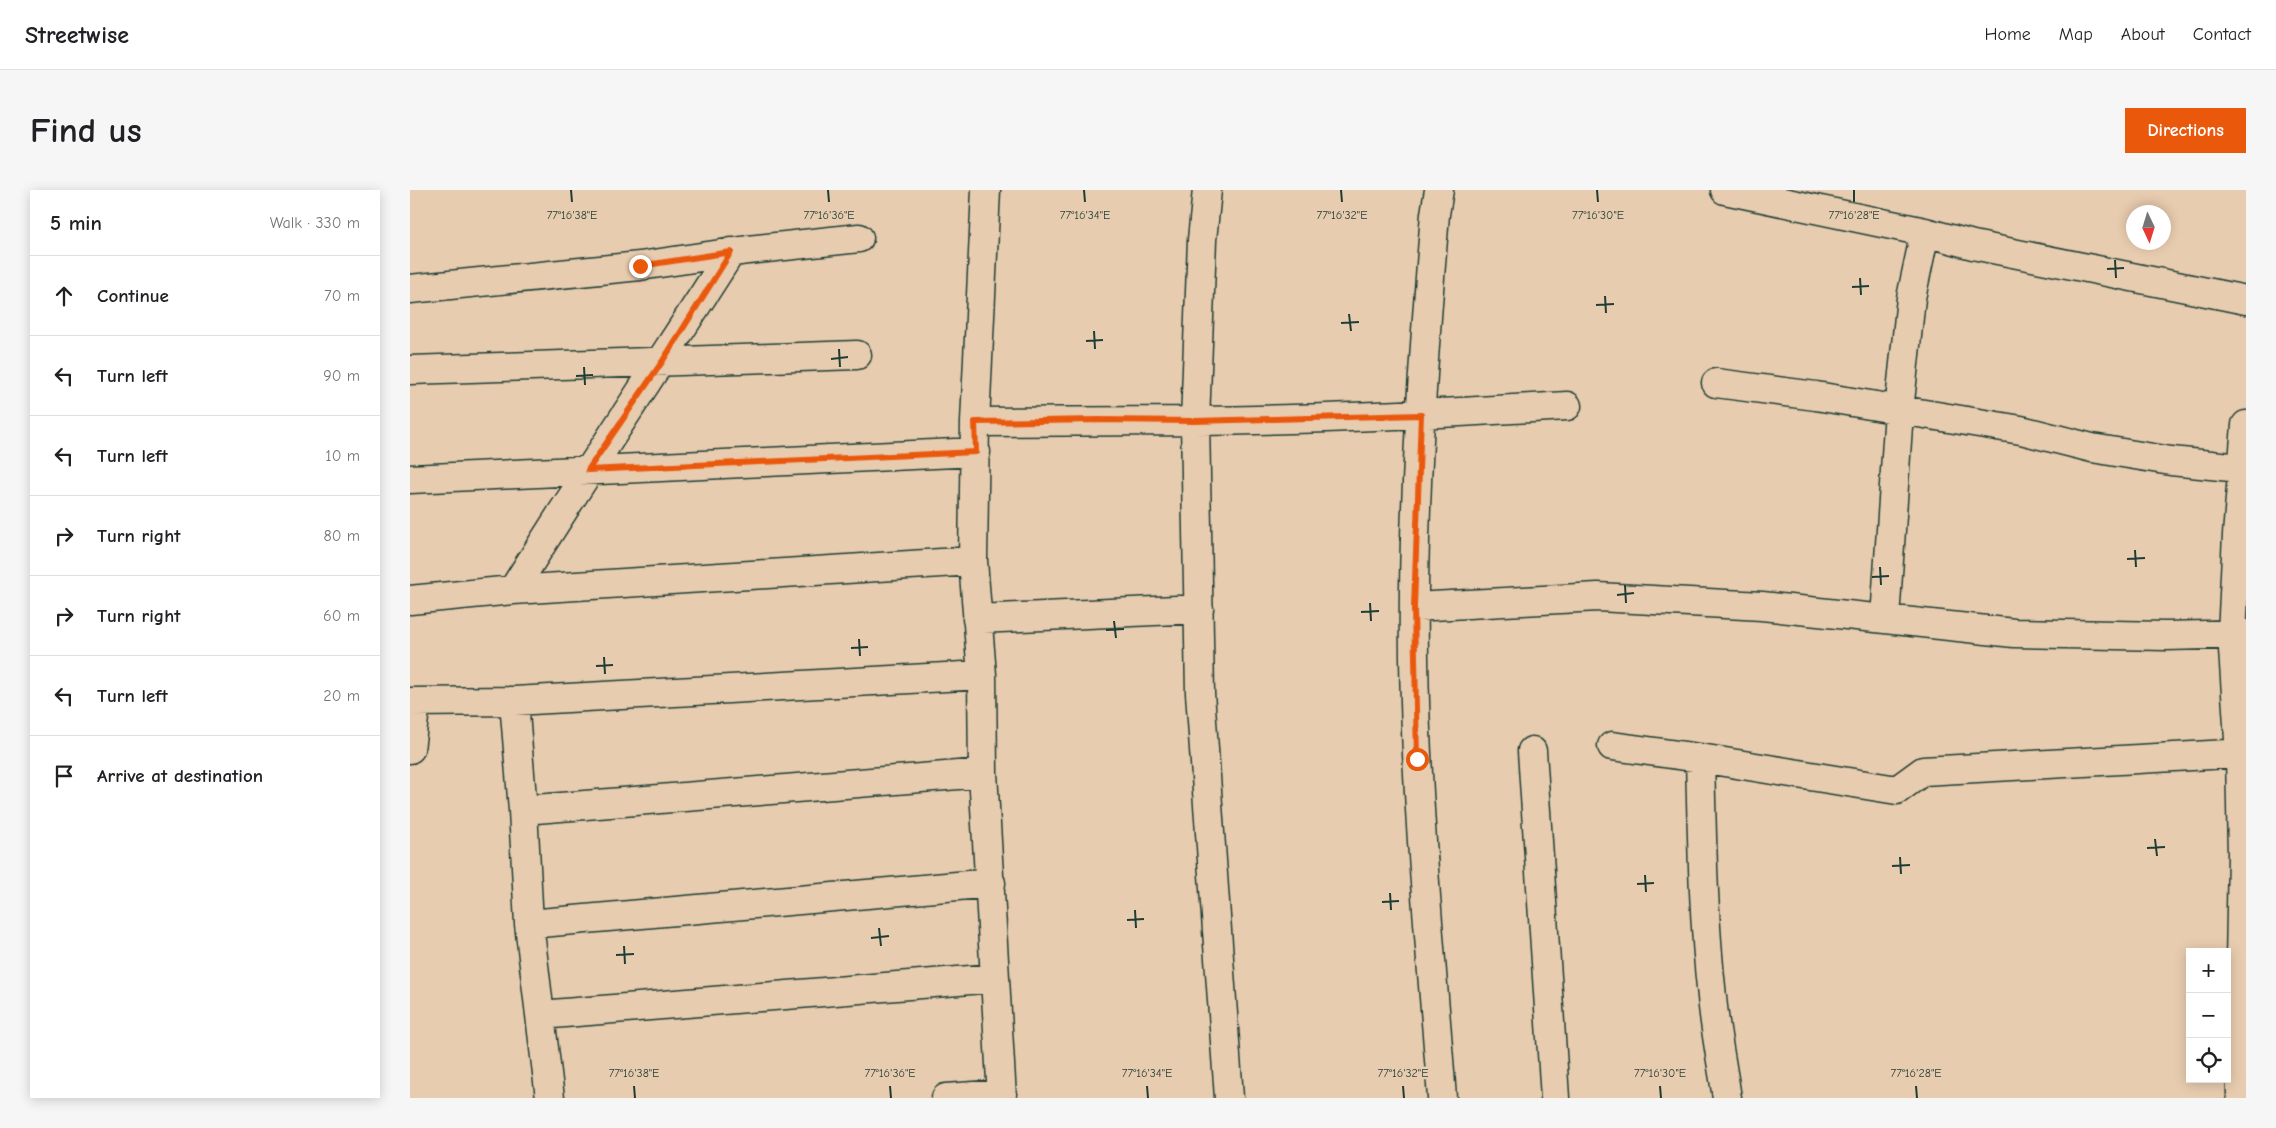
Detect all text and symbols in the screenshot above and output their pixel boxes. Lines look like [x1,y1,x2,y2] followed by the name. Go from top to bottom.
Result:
[25,21,129,49] text: Streetwise
[1984,24,2031,45] text: Home
[2059,24,2093,45] text: Map
[2121,24,2165,45] text: About
[2193,24,2251,45] text: Contact
[2125,108,2246,153] button: Directions
[30,110,142,151] text: Find us
[2126,205,2171,250] north arrow
[547,208,597,222] text: 77°16'38"E
[803,208,855,222] text: 77°16'36"E
[1060,208,1110,222] text: 77°16'34"E
[1317,208,1367,222] text: 77°16'32"E
[1572,208,1624,222] text: 77°16'30"E
[1829,208,1879,222] text: 77°16'28"E
[50,211,102,235] text: 5 min
[270,214,360,232] text: Walk · 330 m
[629,255,652,278] route end
[50,282,78,310] icon: ahead
[97,285,169,307] text: Continue
[324,287,360,305] text: 70 m
[50,362,78,390] icon: left
[97,365,168,387] text: Turn left
[323,367,360,385] text: 90 m
[50,442,78,470] icon: left
[97,445,168,467] text: Turn left
[325,447,360,465] text: 10 m
[50,522,78,550] icon: right
[97,525,181,547] text: Turn right
[323,527,360,545] text: 80 m
[50,602,78,630] icon: right
[97,605,181,627] text: Turn right
[323,607,360,625] text: 60 m
[50,682,78,710] icon: left
[97,685,168,707] text: Turn left
[323,687,360,705] text: 20 m
[1406,748,1429,771] route start
[50,762,78,790] icon: arrive
[97,765,263,787] text: Arrive at destination
[2186,948,2231,1083] map controls
[2186,948,2231,993] button: +
[2186,993,2231,1038] button: −
[2186,1038,2231,1083] button: locate
[609,1066,659,1080] text: 77°16'38"E
[864,1066,916,1080] text: 77°16'36"E
[1122,1066,1172,1080] text: 77°16'34"E
[1378,1066,1428,1080] text: 77°16'32"E
[1634,1066,1686,1080] text: 77°16'30"E
[1891,1066,1941,1080] text: 77°16'28"E

